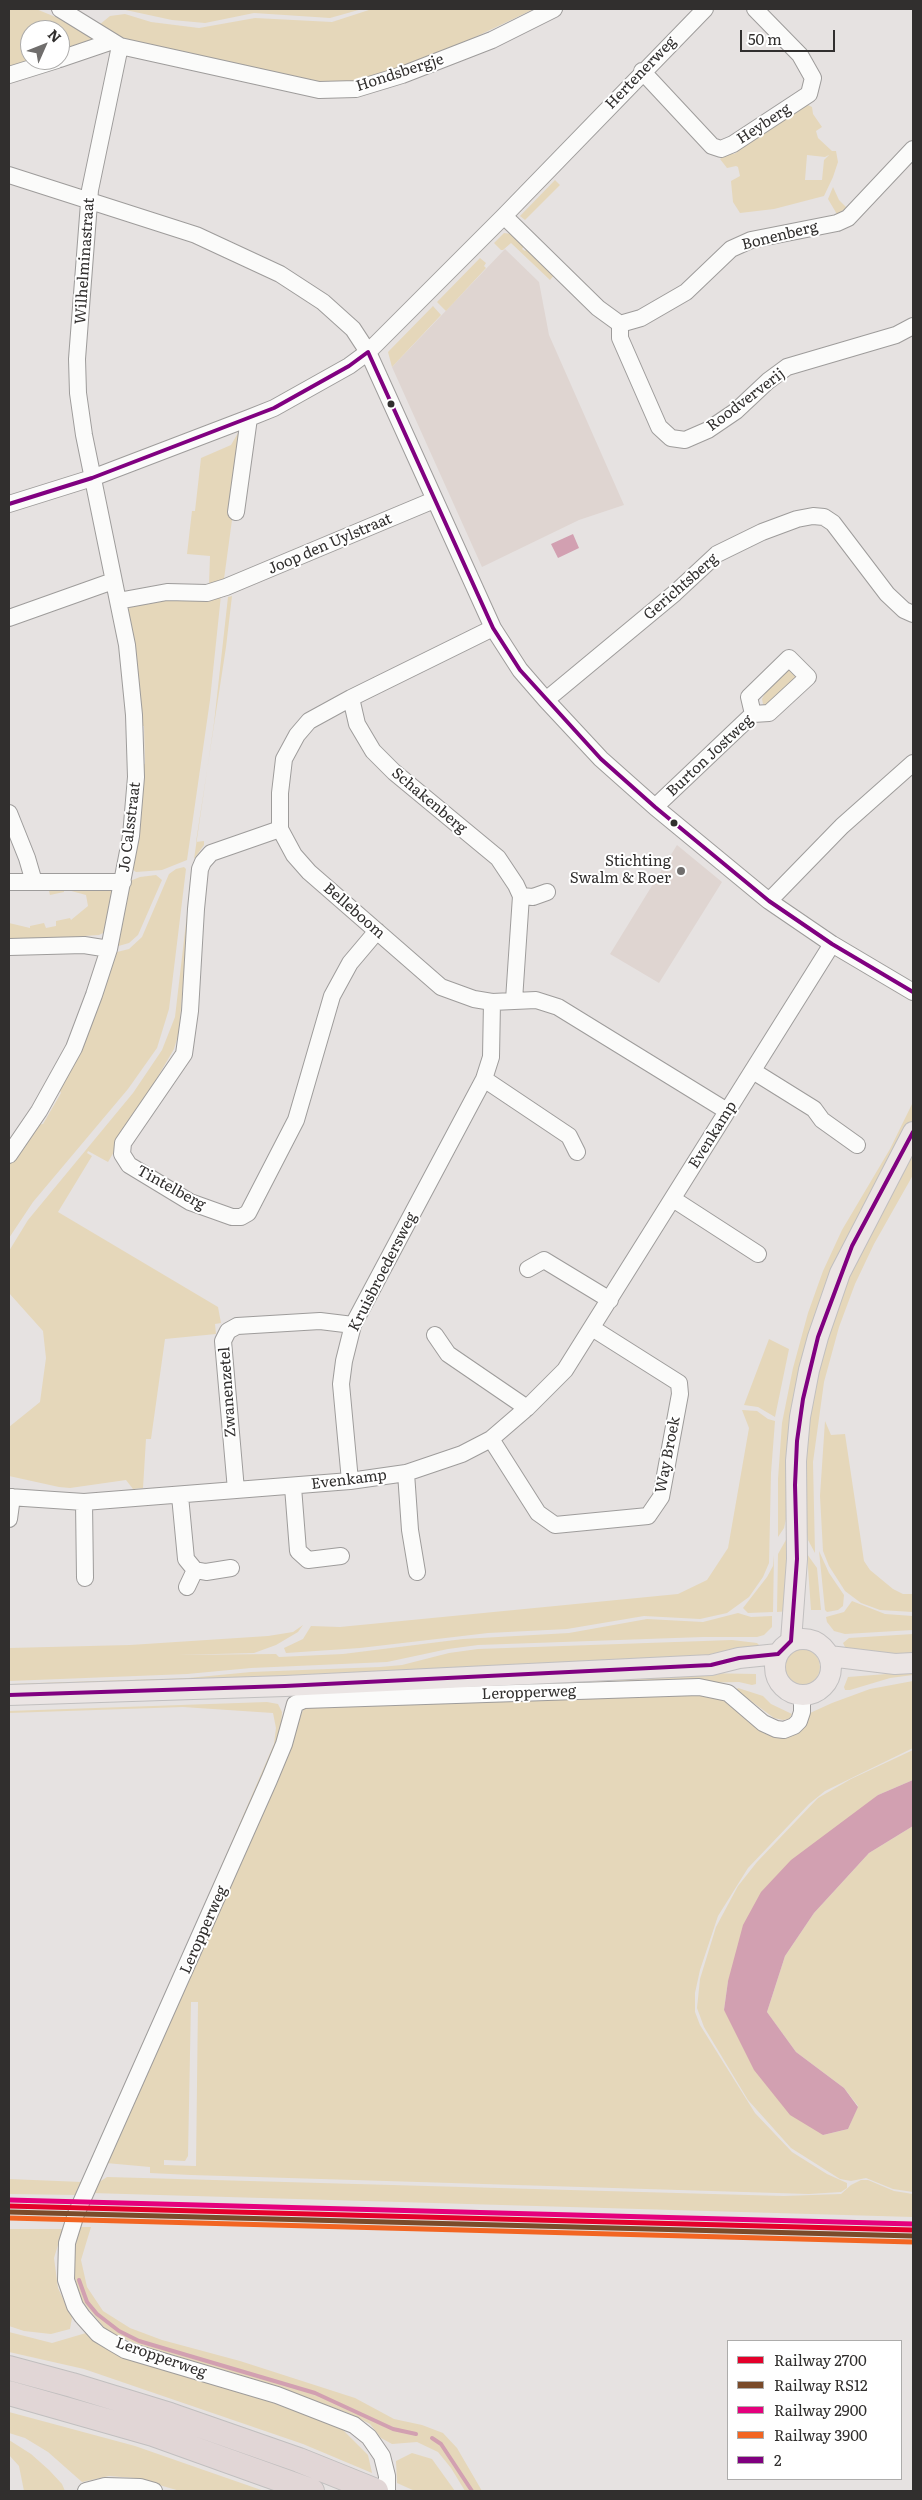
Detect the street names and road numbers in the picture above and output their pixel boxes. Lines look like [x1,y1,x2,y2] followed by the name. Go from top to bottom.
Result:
[602,33,680,113] street label: Hertenerweg
[354,50,446,96] street label: Hondsbergje
[734,100,794,148] street label: Heyberg
[72,197,98,325] street label: Wilhelminastraat
[740,218,820,254] street label: Bonenberg
[704,365,788,435] street label: Roodververij
[265,510,395,578] street label: Joop den Uylstraat
[640,550,722,624] street label: Gerichtsberg
[663,711,757,801] street label: Burton Jostweg
[388,764,470,838] street label: Schakenberg
[116,781,144,873] street label: Jo Calsstraat
[319,879,389,943] street label: Belleboom
[685,1098,741,1172] street label: Evenkamp
[133,1162,209,1214] street label: Tintelberg
[345,1209,421,1335] street label: Kruisbroedersweg
[216,1346,240,1438] street label: Zwanenzetel
[652,1415,684,1495] street label: Way Broek
[310,1466,388,1494] street label: Evenkamp
[481,1682,577,1704] street label: Leropperweg
[177,1883,231,1977] street label: Leropperweg
[113,2334,209,2382] street label: Leropperweg

